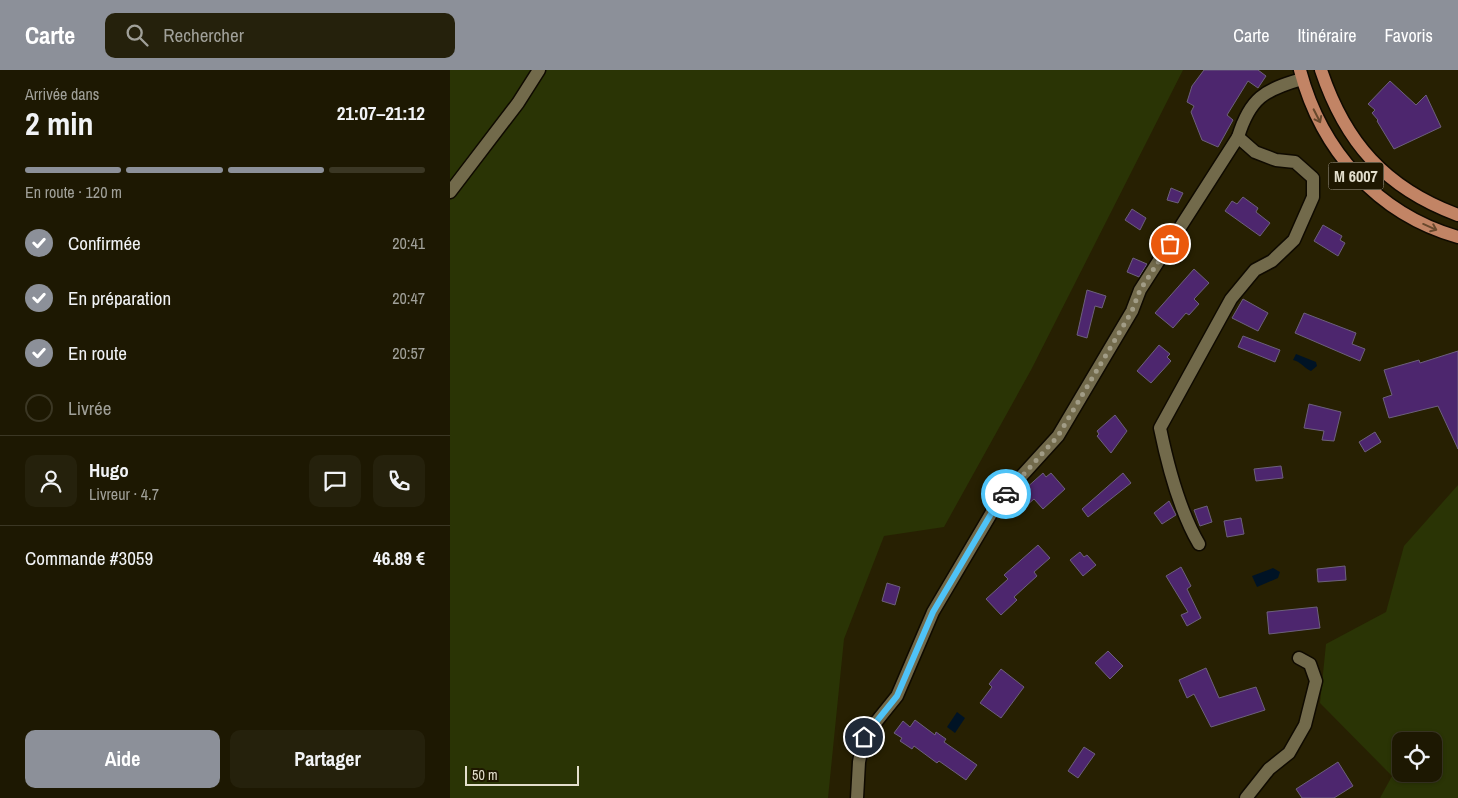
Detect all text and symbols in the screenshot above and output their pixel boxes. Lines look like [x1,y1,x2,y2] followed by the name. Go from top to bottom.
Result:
[105,13,455,58] search box
[25,19,75,51] text: Carte
[123,21,151,49] icon: search
[163,22,244,48] text: Rechercher
[1233,23,1269,48] text: Carte
[1297,23,1357,48] text: Itinéraire
[1385,23,1433,48] text: Favoris
[25,83,99,105] text: Arrivée dans
[337,100,425,126] text: 21:07–21:12
[25,102,94,145] text: 2 min
[1313,108,1322,123] one-way arrow
[1328,162,1384,190] road number: M 6007
[25,181,122,203] text: En route · 120 m
[1149,223,1191,265] pin
[1422,223,1437,233] one-way arrow
[25,229,53,257] icon: check
[68,230,141,256] text: Confirmée
[1156,230,1184,258] icon: bag
[392,232,425,254] text: 20:41
[25,284,53,312] icon: check
[68,285,171,311] text: En préparation
[392,287,425,309] text: 20:47
[25,339,53,367] icon: check
[68,340,127,366] text: En route
[392,342,425,364] text: 20:57
[68,395,111,421] text: Livrée
[25,455,77,507] button: person
[309,455,361,507] button: chat
[373,455,425,507] button: phone
[89,457,129,483] text: Hugo
[981,469,1031,519] courier
[992,480,1020,508] icon: car
[89,483,159,505] text: Livreur · 4.7
[25,545,153,571] text: Commande #3059
[373,545,425,571] text: 46.89 €
[843,716,885,758] pin
[850,723,878,751] icon: home
[25,730,220,788] button: Aide
[230,730,425,788] button: Partager
[1392,732,1442,782] map controls
[1392,732,1442,782] button: locate
[465,763,579,786] scale bar
[472,766,498,784] text: 50 m

